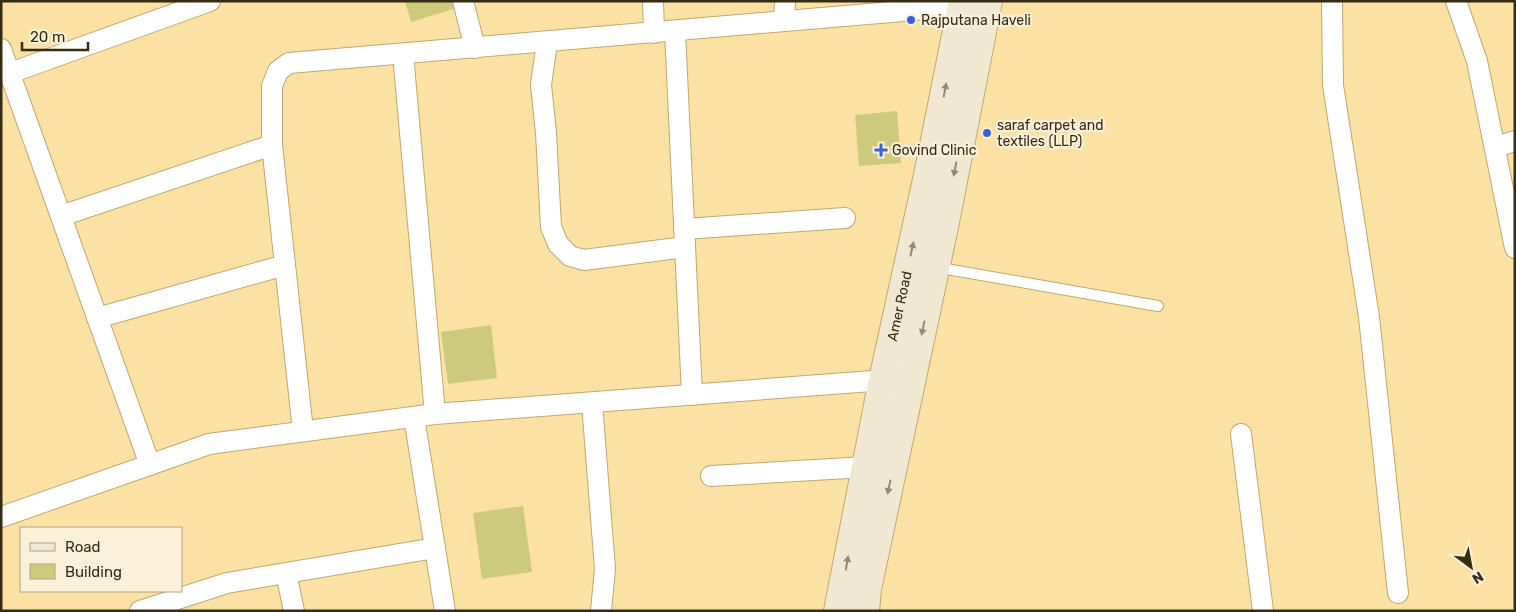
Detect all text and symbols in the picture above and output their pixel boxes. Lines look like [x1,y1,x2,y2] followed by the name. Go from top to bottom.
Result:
[921,12,1031,29] place label: Rajputana Haveli
[905,14,917,26] marker: Rajputana Haveli
[22,20,89,52] scale bar
[30,28,65,46] text: 20 m
[941,83,949,98] one-way arrow
[997,117,1104,150] place label: saraf carpet and textiles (LLP)
[981,127,993,139] marker: saraf carpet and textiles (LLP)
[892,142,977,159] place label: Govind Clinic
[874,143,888,157] marker: Govind Clinic
[951,162,959,178] one-way arrow
[908,241,916,257] one-way arrow
[883,269,915,343] street label: Amer Road
[918,321,926,337] one-way arrow
[885,480,893,495] one-way arrow
[20,527,182,592] legend
[65,538,101,556] text: Road
[1446,542,1496,592] north arrow
[844,554,852,570] one-way arrow
[65,563,122,581] text: Building
[1469,568,1486,587] text: N

